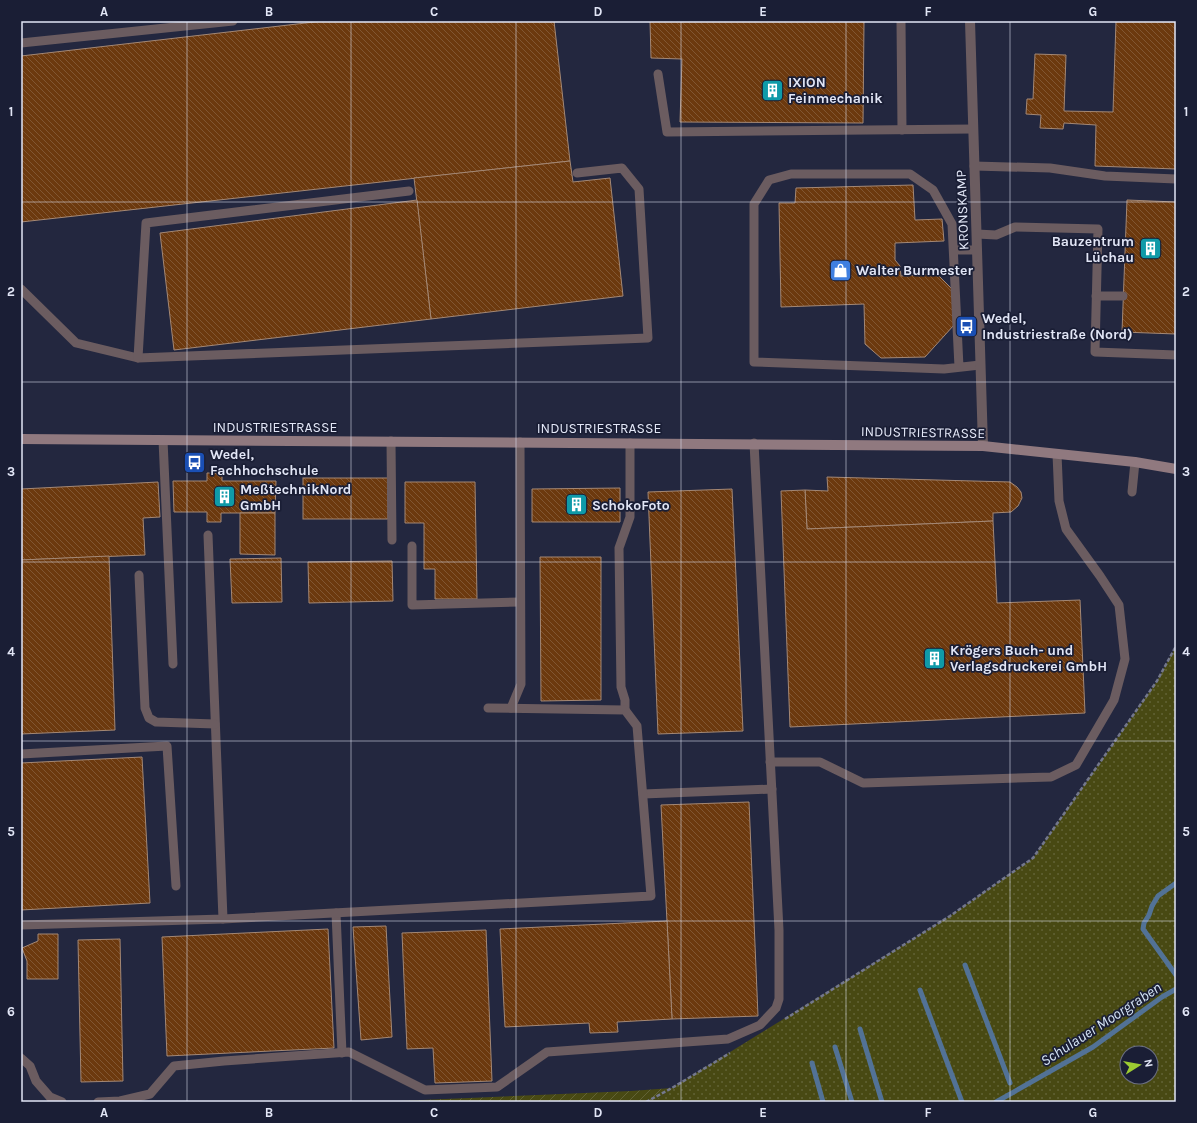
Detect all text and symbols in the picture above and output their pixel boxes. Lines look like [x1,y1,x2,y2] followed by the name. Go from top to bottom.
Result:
[100,4,108,19] text: A
[265,4,273,19] text: B
[430,4,438,19] text: C
[594,4,603,19] text: D
[759,4,767,19] text: E
[924,4,932,19] text: F
[1089,4,1097,19] text: G
[788,74,883,107] place label: IXION Feinmechanik
[759,77,785,103] building icon: IXION Feinmechanik
[9,104,13,119] text: 1
[1184,104,1188,119] text: 1
[953,169,972,250] street label: KRONSKAMP
[1052,233,1134,266] place label: Bauzentrum Lüchau
[1137,236,1163,262] building icon: Bauzentrum Lüchau
[828,257,854,283] shop icon: Walter Burmester
[856,262,974,279] place label: Walter Burmester
[7,284,15,299] text: 2
[1182,284,1190,299] text: 2
[982,310,1133,343] place label: Wedel, Industriestraße (Nord)
[954,313,980,339] bus stop icon: Wedel, Industriestraße (Nord)
[213,419,337,436] street label: INDUSTRIESTRASSE
[537,420,661,437] street label: INDUSTRIESTRASSE
[861,423,985,442] street label: INDUSTRIESTRASSE
[210,446,318,479] place label: Wedel, Fachhochschule
[182,449,208,475] bus stop icon: Wedel, Fachhochschule
[7,464,15,479] text: 3
[1182,464,1190,479] text: 3
[240,481,351,514] place label: MeßtechnikNord GmbH
[211,484,237,510] building icon: MeßtechnikNord GmbH
[563,492,589,518] building icon: SchokoFoto
[592,497,670,514] place label: SchokoFoto
[950,642,1107,675] place label: Krögers Buch- und Verlagsdruckerei GmbH
[7,644,15,659] text: 4
[1182,644,1190,659] text: 4
[922,645,948,671] building icon: Krögers Buch- und Verlagsdruckerei GmbH
[7,824,15,839] text: 5
[1182,824,1190,839] text: 5
[1037,978,1165,1070] water label: Schulauer Moorgraben
[7,1004,15,1019] text: 6
[1182,1004,1190,1019] text: 6
[1119,1045,1159,1085] north arrow
[1141,1058,1155,1068] text: N
[100,1105,108,1120] text: A
[265,1105,273,1120] text: B
[430,1105,438,1120] text: C
[594,1105,603,1120] text: D
[759,1105,767,1120] text: E
[924,1105,932,1120] text: F
[1089,1105,1097,1120] text: G

